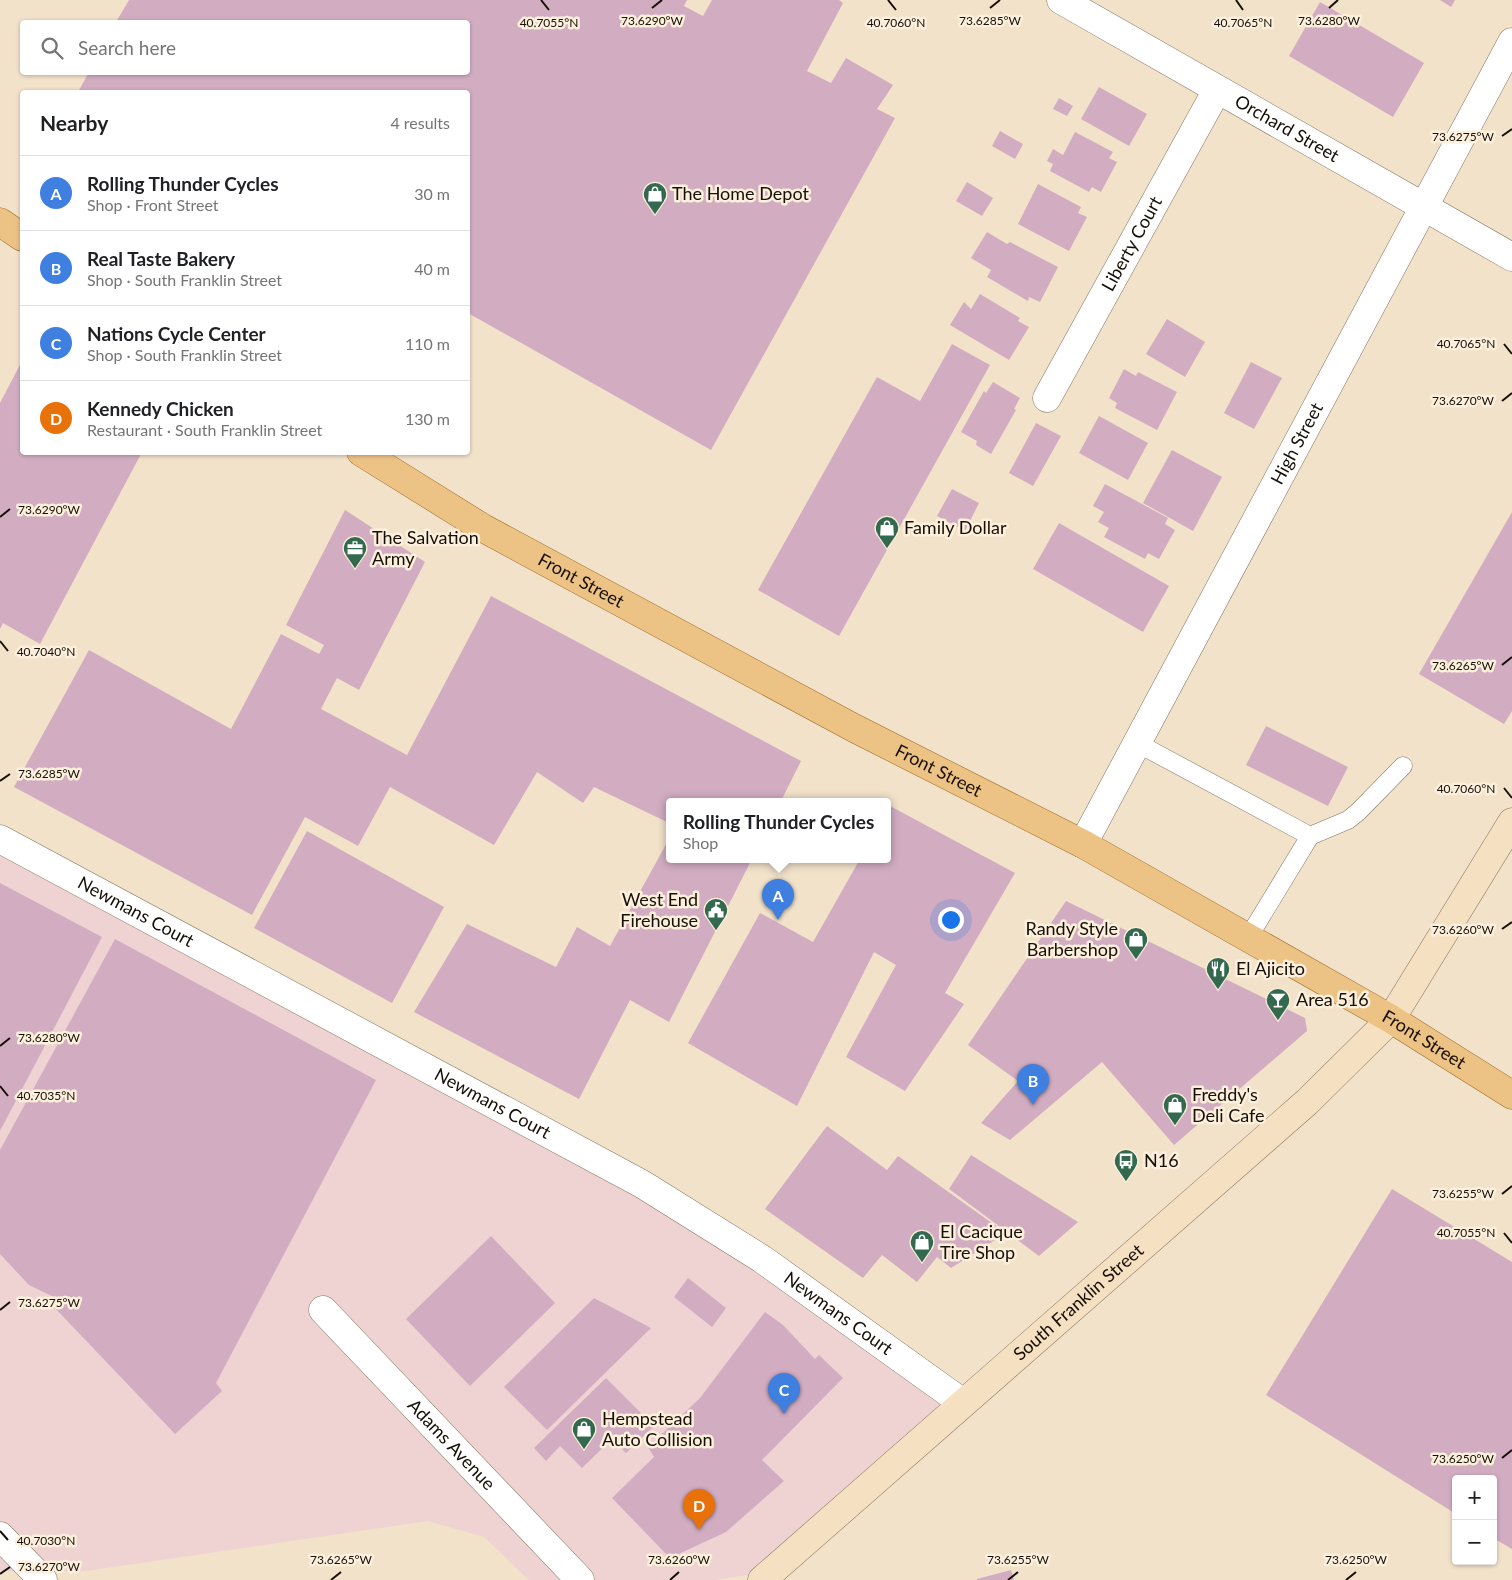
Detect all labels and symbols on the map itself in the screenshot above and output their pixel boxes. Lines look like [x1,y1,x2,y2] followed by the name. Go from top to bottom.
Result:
[621,13,684,28] text: 73.6290°W
[959,13,1022,28] text: 73.6285°W
[1298,13,1361,28] text: 73.6280°W
[520,15,578,30] text: 40.7055°N
[867,15,925,30] text: 40.7060°N
[1214,15,1272,30] text: 40.7065°N
[1231,89,1344,166] street label: Orchard Street
[1432,129,1495,144] text: 73.6275°W
[642,181,668,215] shop icon: The Home Depot
[672,182,809,204] place label: The Home Depot
[1096,192,1166,295] street label: Liberty Court
[1437,336,1495,351] text: 40.7065°N
[1432,393,1495,408] text: 73.6270°W
[1265,398,1327,488] street label: High Street
[18,502,81,517] text: 73.6290°W
[874,515,900,549] shop icon: Family Dollar
[904,516,1007,538] place label: Family Dollar
[372,526,479,569] place label: The Salvation Army
[342,535,368,569] office icon: The Salvation Army
[535,548,629,612] street label: Front Street
[17,644,75,659] text: 40.7040°N
[1432,658,1495,673] text: 73.6265°W
[892,739,987,801] street label: Front Street
[18,766,81,781] text: 73.6285°W
[1437,781,1495,796] text: 40.7060°N
[74,871,198,951] street label: Newmans Court
[762,879,794,920] pin: A
[620,888,698,931] place label: West End Firehouse
[703,897,729,931] public building icon: West End Firehouse
[938,907,964,933] your location
[1025,917,1118,960] place label: Randy Style Barbershop
[1432,922,1495,937] text: 73.6260°W
[1123,926,1149,960] shop icon: Randy Style Barbershop
[1205,956,1231,990] restaurant icon: El Ajicito
[1236,957,1305,979] place label: El Ajicito
[1265,987,1291,1021] bar icon: Area 516
[1296,988,1369,1010] place label: Area 516
[1379,1004,1471,1073] street label: Front Street
[18,1030,81,1045] text: 73.6280°W
[431,1063,555,1143] street label: Newmans Court
[1017,1064,1049,1105] pin: B
[1192,1083,1265,1126] place label: Freddy's Deli Cafe
[17,1088,75,1103] text: 40.7035°N
[1162,1092,1188,1126] shop icon: Freddy's Deli Cafe
[1113,1148,1139,1182] bus stop icon: N16
[1144,1149,1179,1171] place label: N16
[1432,1186,1495,1201] text: 73.6255°W
[940,1220,1023,1263] place label: El Cacique Tire Shop
[1437,1225,1495,1240] text: 40.7055°N
[909,1229,935,1263] shop icon: El Cacique Tire Shop
[1008,1238,1148,1365] street label: South Franklin Street
[780,1266,898,1359] street label: Newmans Court
[18,1295,81,1310] text: 73.6275°W
[768,1373,800,1414] pin: C
[404,1394,500,1494] street label: Adams Avenue
[602,1407,712,1450] place label: Hempstead Auto Collision
[571,1416,597,1450] shop icon: Hempstead Auto Collision
[1432,1451,1495,1466] text: 73.6250°W
[683,1489,715,1530] pin: D
[17,1533,75,1548] text: 40.7030°N
[310,1552,373,1567] text: 73.6265°W
[648,1552,711,1567] text: 73.6260°W
[987,1552,1050,1567] text: 73.6255°W
[1325,1552,1388,1567] text: 73.6250°W
[18,1559,81,1574] text: 73.6270°W

